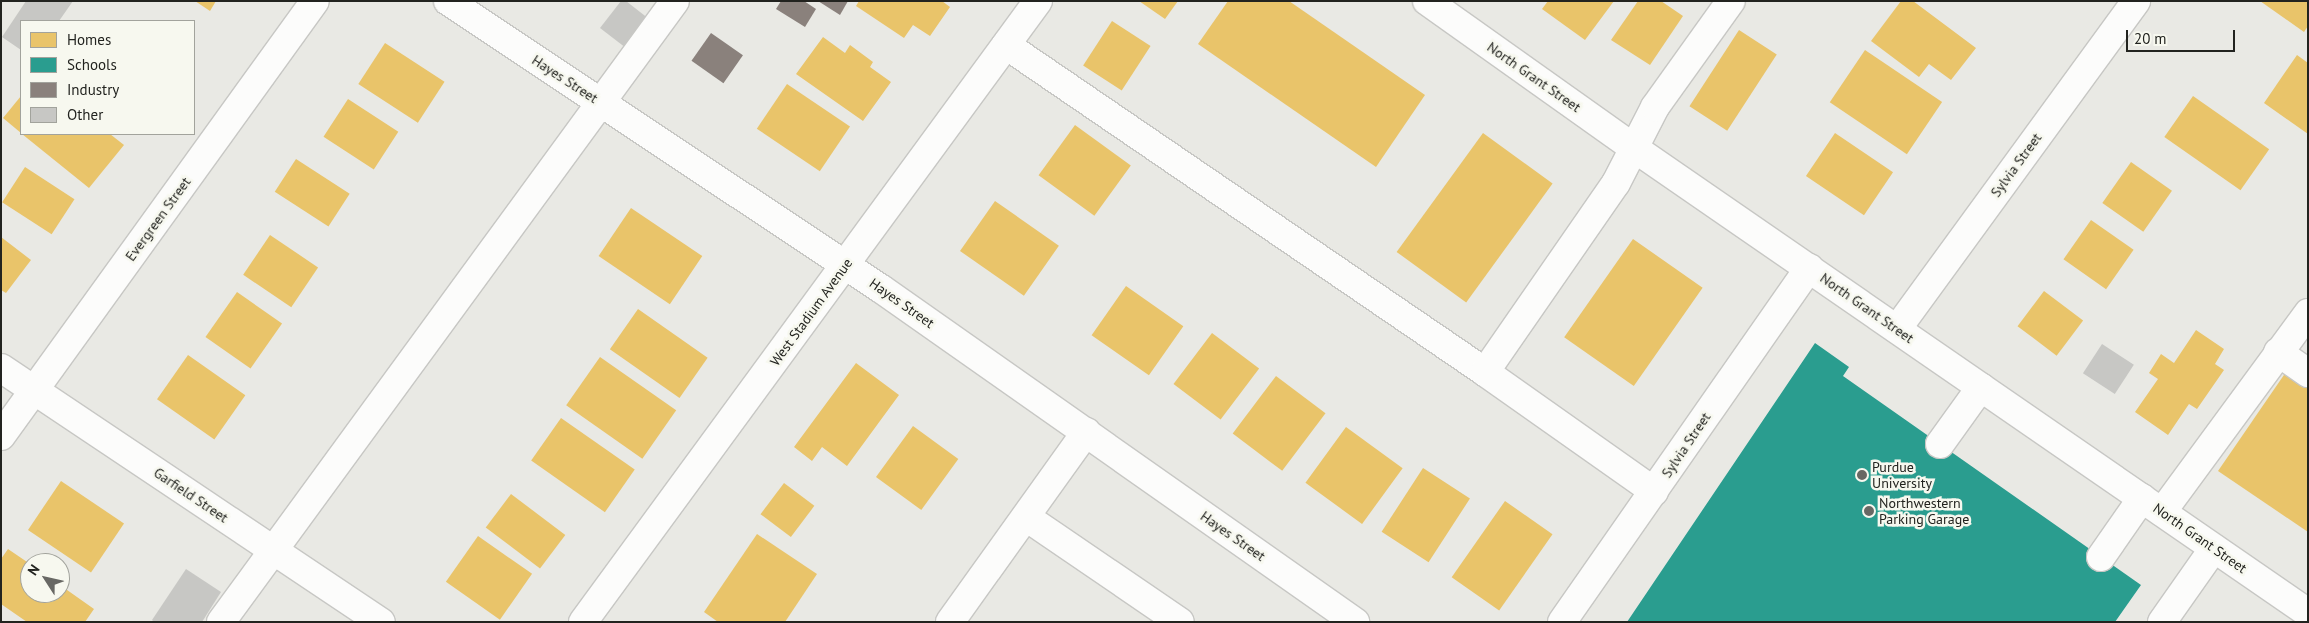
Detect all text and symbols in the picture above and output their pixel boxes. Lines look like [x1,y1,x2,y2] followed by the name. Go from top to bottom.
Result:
[20,20,195,135] legend
[2129,20,2238,52] scale bar
[2134,29,2167,48] text: 20 m
[67,30,111,49] text: Homes
[1484,38,1584,116] street label: North Grant Street
[529,51,601,107] street label: Hayes Street
[67,55,117,74] text: Schools
[67,80,119,99] text: Industry
[67,105,103,124] text: Other
[1987,130,2045,200] street label: Sylvia Street
[122,174,194,264] street label: Evergreen Street
[766,255,856,369] street label: West Stadium Avenue
[1817,269,1917,347] street label: North Grant Street
[866,275,938,331] street label: Hayes Street
[1658,409,1714,481] street label: Sylvia Street
[1872,459,1932,492] place label: Purdue University
[151,464,231,526] street label: Garfield Street
[1856,469,1868,481] marker: Purdue University
[1879,495,1969,528] place label: Northwestern Parking Garage
[2150,499,2250,577] street label: North Grant Street
[1863,505,1875,517] marker: Northwestern Parking Garage
[1197,508,1269,564] street label: Hayes Street
[20,553,70,603] north arrow
[24,561,44,579] text: N

